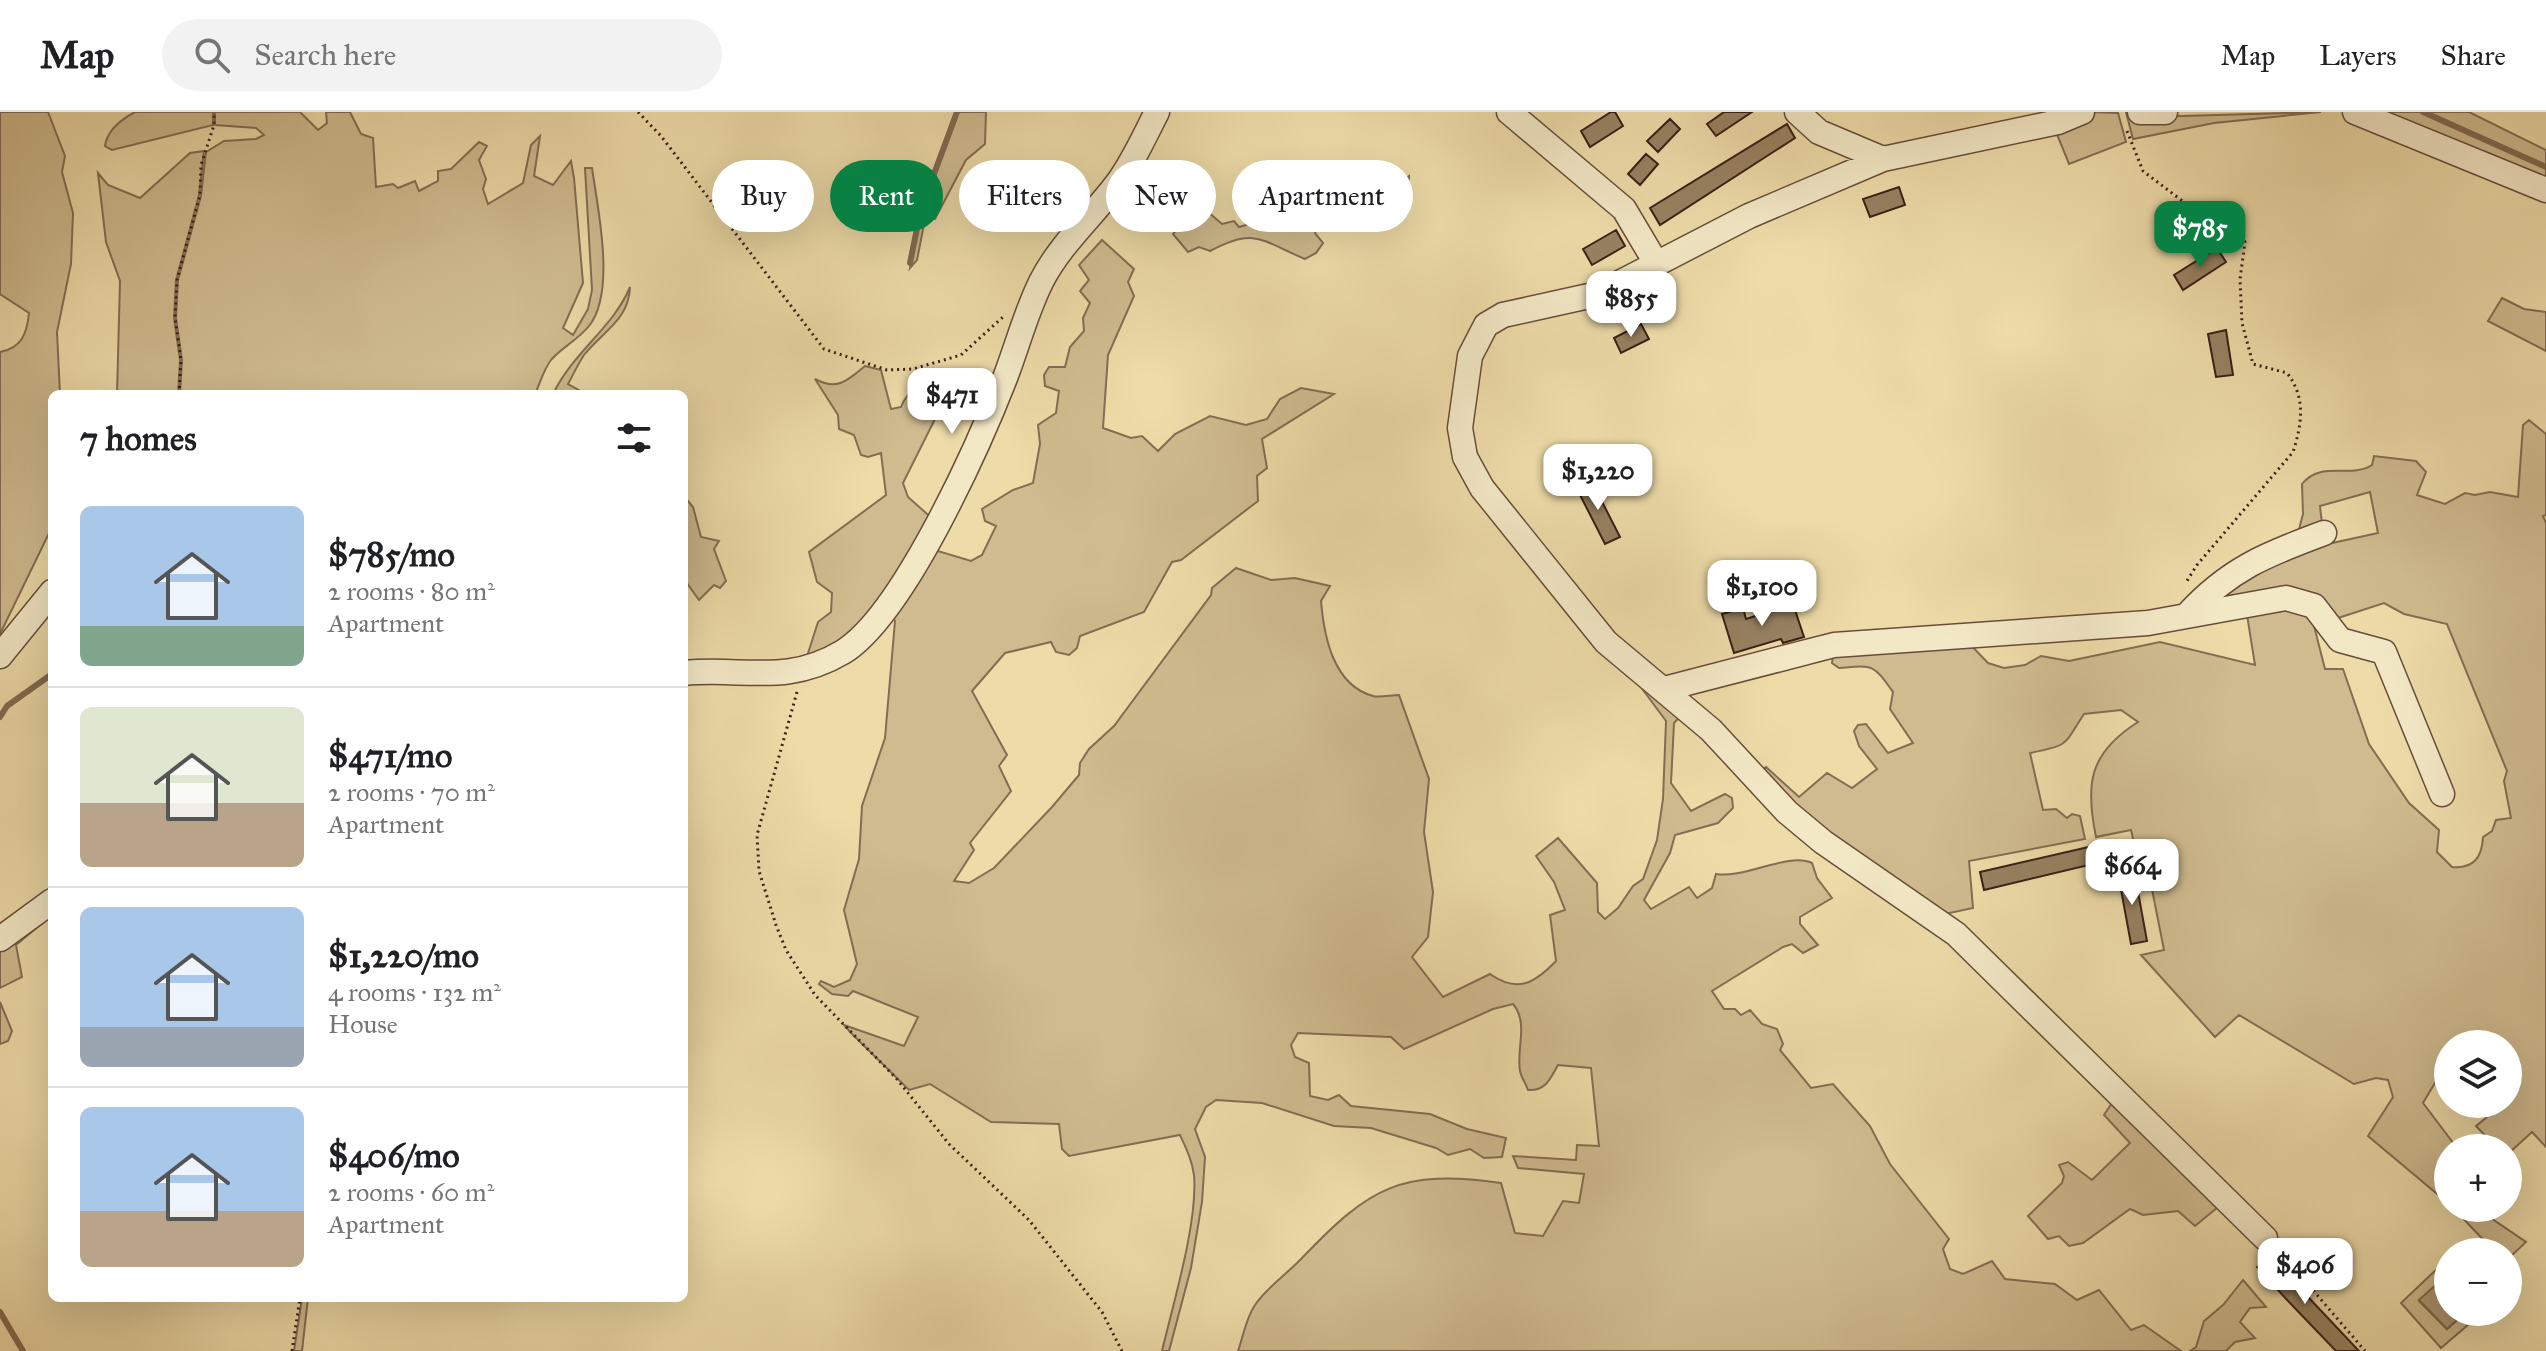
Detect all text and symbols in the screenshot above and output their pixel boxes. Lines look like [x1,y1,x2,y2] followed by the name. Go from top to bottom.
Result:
[162,19,722,91] search box
[40,32,114,78] text: Map
[190,33,234,77] icon: search
[254,37,396,73] text: Search here
[2220,38,2275,73] text: Map
[2319,38,2397,73] text: Layers
[2441,38,2506,73] text: Share
[712,160,814,232] chip: Buy
[830,160,943,232] chip: Rent
[959,160,1090,232] chip: Filters
[1106,160,1216,232] chip: New
[1232,160,1413,232] chip: Apartment
[2153,201,2247,269] pin: $785
[2172,211,2228,243] text: $785
[1584,271,1678,339] pin: $855
[1604,281,1658,313] text: $855
[905,368,999,436] pin: $471
[925,378,979,410] text: $471
[612,416,656,460] icon: filters
[80,418,197,459] text: 7 homes
[1533,444,1663,512] pin: $1,220
[1561,454,1635,486] text: $1,220
[328,534,455,575] text: $785/mo
[144,538,240,634] icon: home
[1697,560,1827,628] pin: $1,100
[1725,570,1799,602] text: $1,100
[328,575,495,607] text: 2 rooms · 80 m²
[328,607,444,639] text: Apartment
[328,735,452,776] text: $471/mo
[144,739,240,835] icon: home
[328,776,495,808] text: 2 rooms · 70 m²
[328,808,444,840] text: Apartment
[2085,839,2179,907] pin: $664
[2104,849,2160,881] text: $664
[328,935,479,976] text: $1,220/mo
[144,939,240,1035] icon: home
[328,976,501,1008] text: 4 rooms · 132 m²
[328,1008,398,1040] text: House
[2434,1030,2522,1326] map controls
[2434,1030,2522,1118] button: layers
[2434,1134,2522,1222] button: +
[328,1135,460,1176] text: $406/mo
[144,1139,240,1235] icon: home
[328,1176,494,1208] text: 2 rooms · 60 m²
[328,1208,444,1240] text: Apartment
[2258,1238,2352,1306] pin: $406
[2434,1238,2522,1326] button: −
[2276,1248,2334,1280] text: $406

